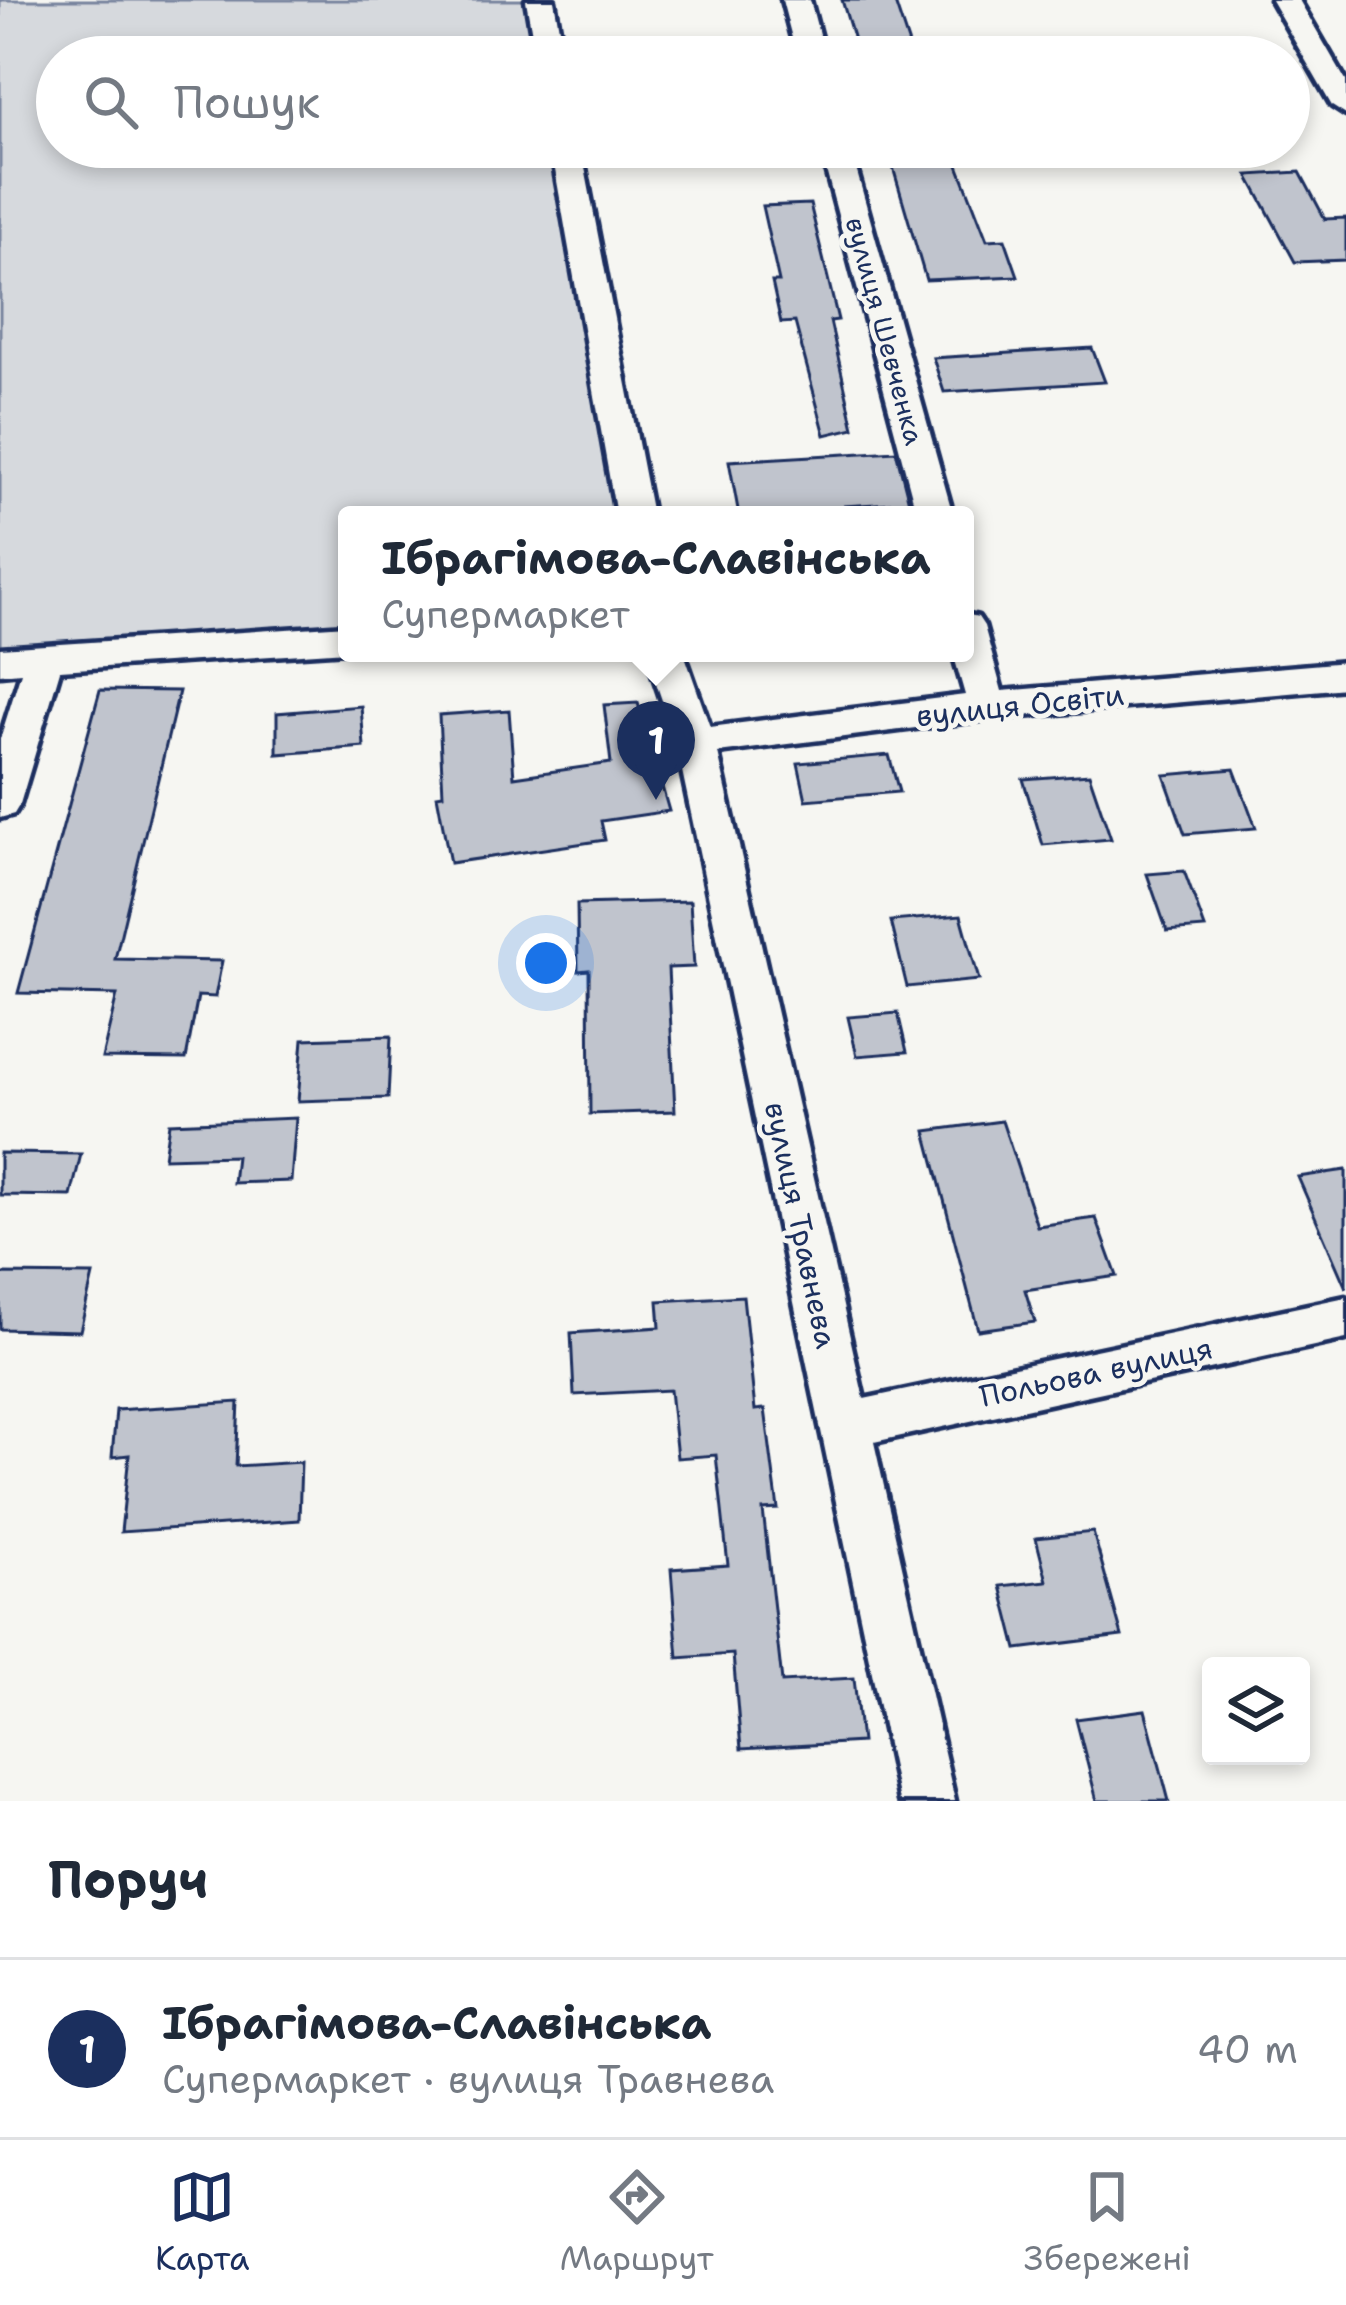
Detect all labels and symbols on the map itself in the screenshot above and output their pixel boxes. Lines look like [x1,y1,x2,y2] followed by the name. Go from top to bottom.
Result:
[837,213,933,449] street label: вулиця Шевченка
[914,674,1126,736] street label: вулиця Освіти
[617,701,695,800] pin: 1
[516,933,576,993] your location
[755,1098,847,1352] street label: вулиця Травнева
[976,1327,1216,1417] street label: Польова вулиця

